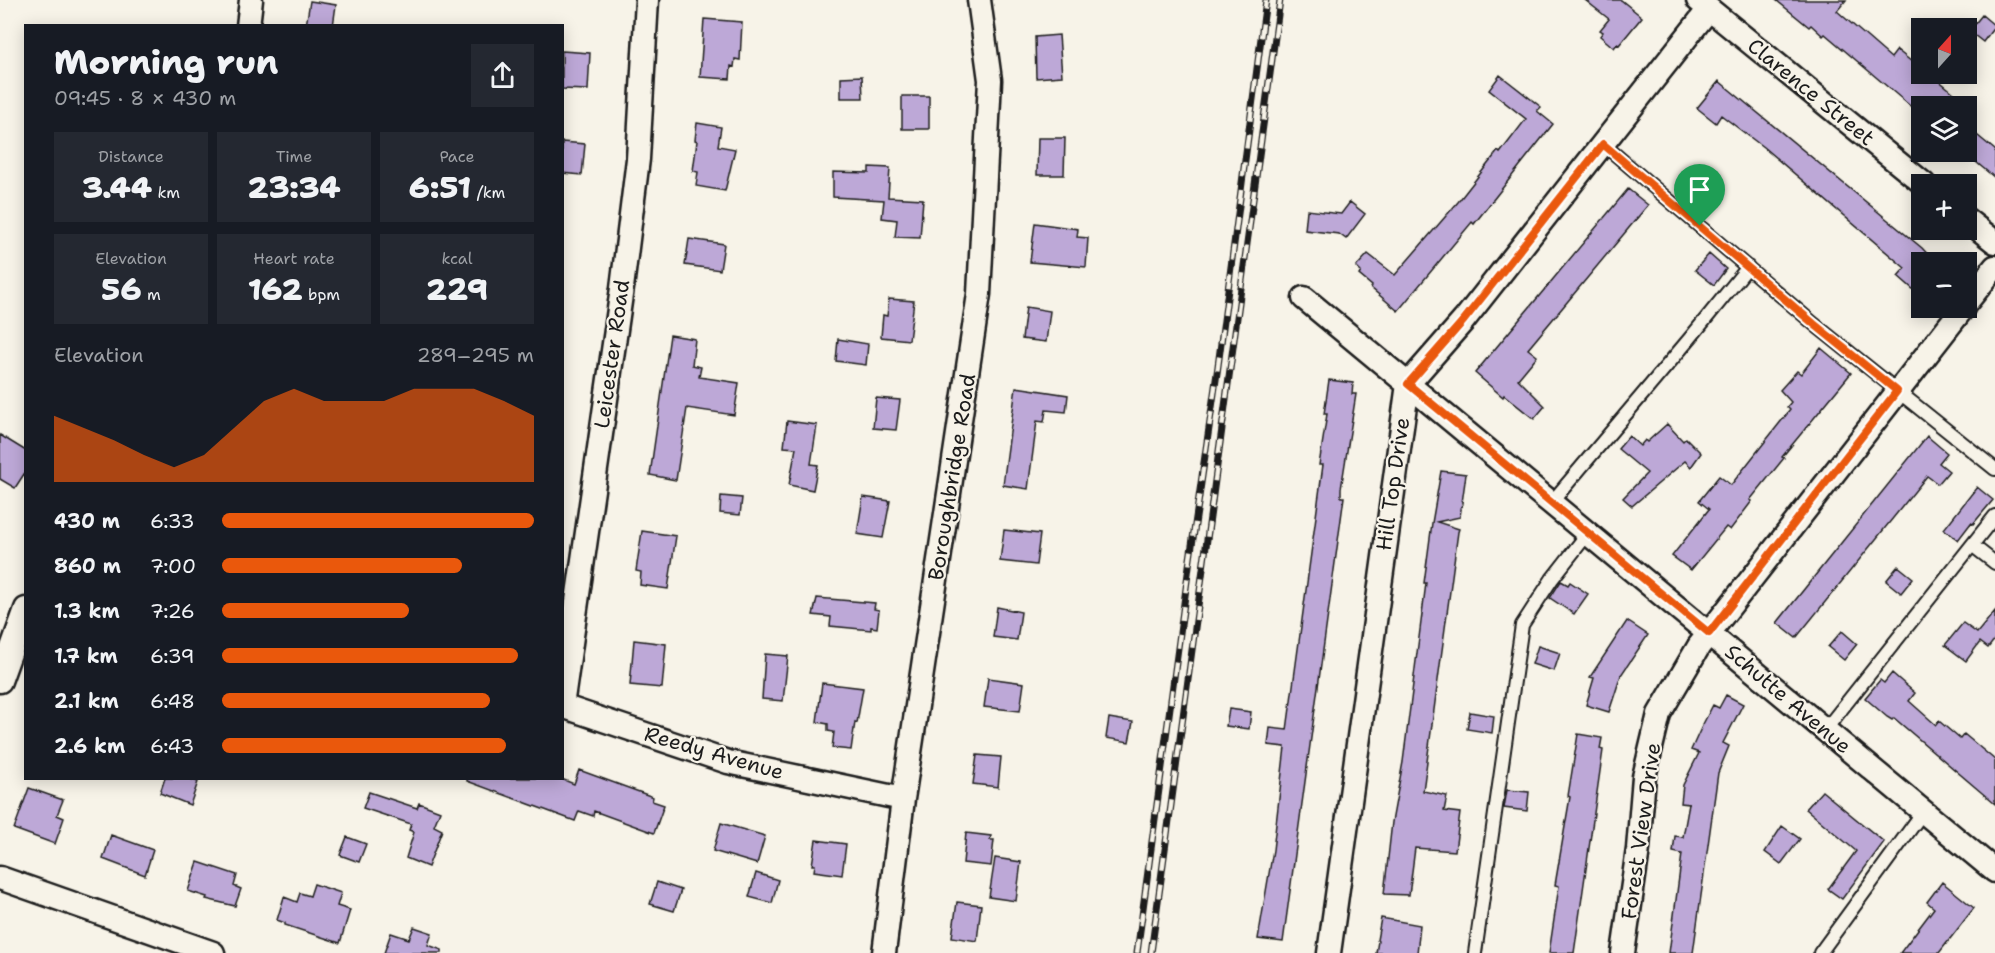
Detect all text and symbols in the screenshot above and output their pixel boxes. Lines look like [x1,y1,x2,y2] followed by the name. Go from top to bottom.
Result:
[1911,18,1977,84] north arrow
[1911,18,1977,318] map controls
[1742,32,1880,152] street label: Clarence Street
[54,40,278,85] text: Morning run
[471,44,534,107] button: share
[54,85,236,111] text: 09:45 · 8 × 430 m
[1911,96,1977,162] button: layers
[98,146,164,167] text: Distance
[276,146,312,167] text: Time
[439,146,475,167] text: Pace
[1674,164,1725,226] pin
[82,167,152,208] text: 3.44
[247,167,341,208] text: 23:34
[409,167,471,208] text: 6:51
[1683,173,1716,206] icon: arrive
[1911,174,1977,240] button: +
[152,182,180,203] text: km
[471,182,505,203] text: /km
[95,248,167,269] text: Elevation
[253,248,335,269] text: Heart rate
[441,248,473,269] text: kcal
[1911,252,1977,318] button: −
[101,269,141,310] text: 56
[248,269,303,310] text: 162
[426,269,488,310] text: 229
[588,278,636,430] street label: Leicester Road
[141,284,161,305] text: m
[303,284,340,305] text: bpm
[54,342,144,368] text: Elevation
[417,342,534,368] text: 289–295 m
[922,372,982,582] street label: Boroughbridge Road
[1370,416,1416,552] street label: Hill Top Drive
[54,508,120,534] text: 430 m
[150,508,195,534] text: 6:33
[54,553,121,579] text: 860 m
[150,553,196,579] text: 7:00
[54,598,120,624] text: 1.3 km
[150,598,195,624] text: 7:26
[1719,638,1857,760] street label: Schutte Avenue
[54,643,118,669] text: 1.7 km
[150,643,195,669] text: 6:39
[54,688,119,714] text: 2.1 km
[150,688,195,714] text: 6:48
[641,720,787,786] street label: Reedy Avenue
[54,733,125,759] text: 2.6 km
[150,733,194,759] text: 6:43
[1615,741,1667,921] street label: Forest View Drive

